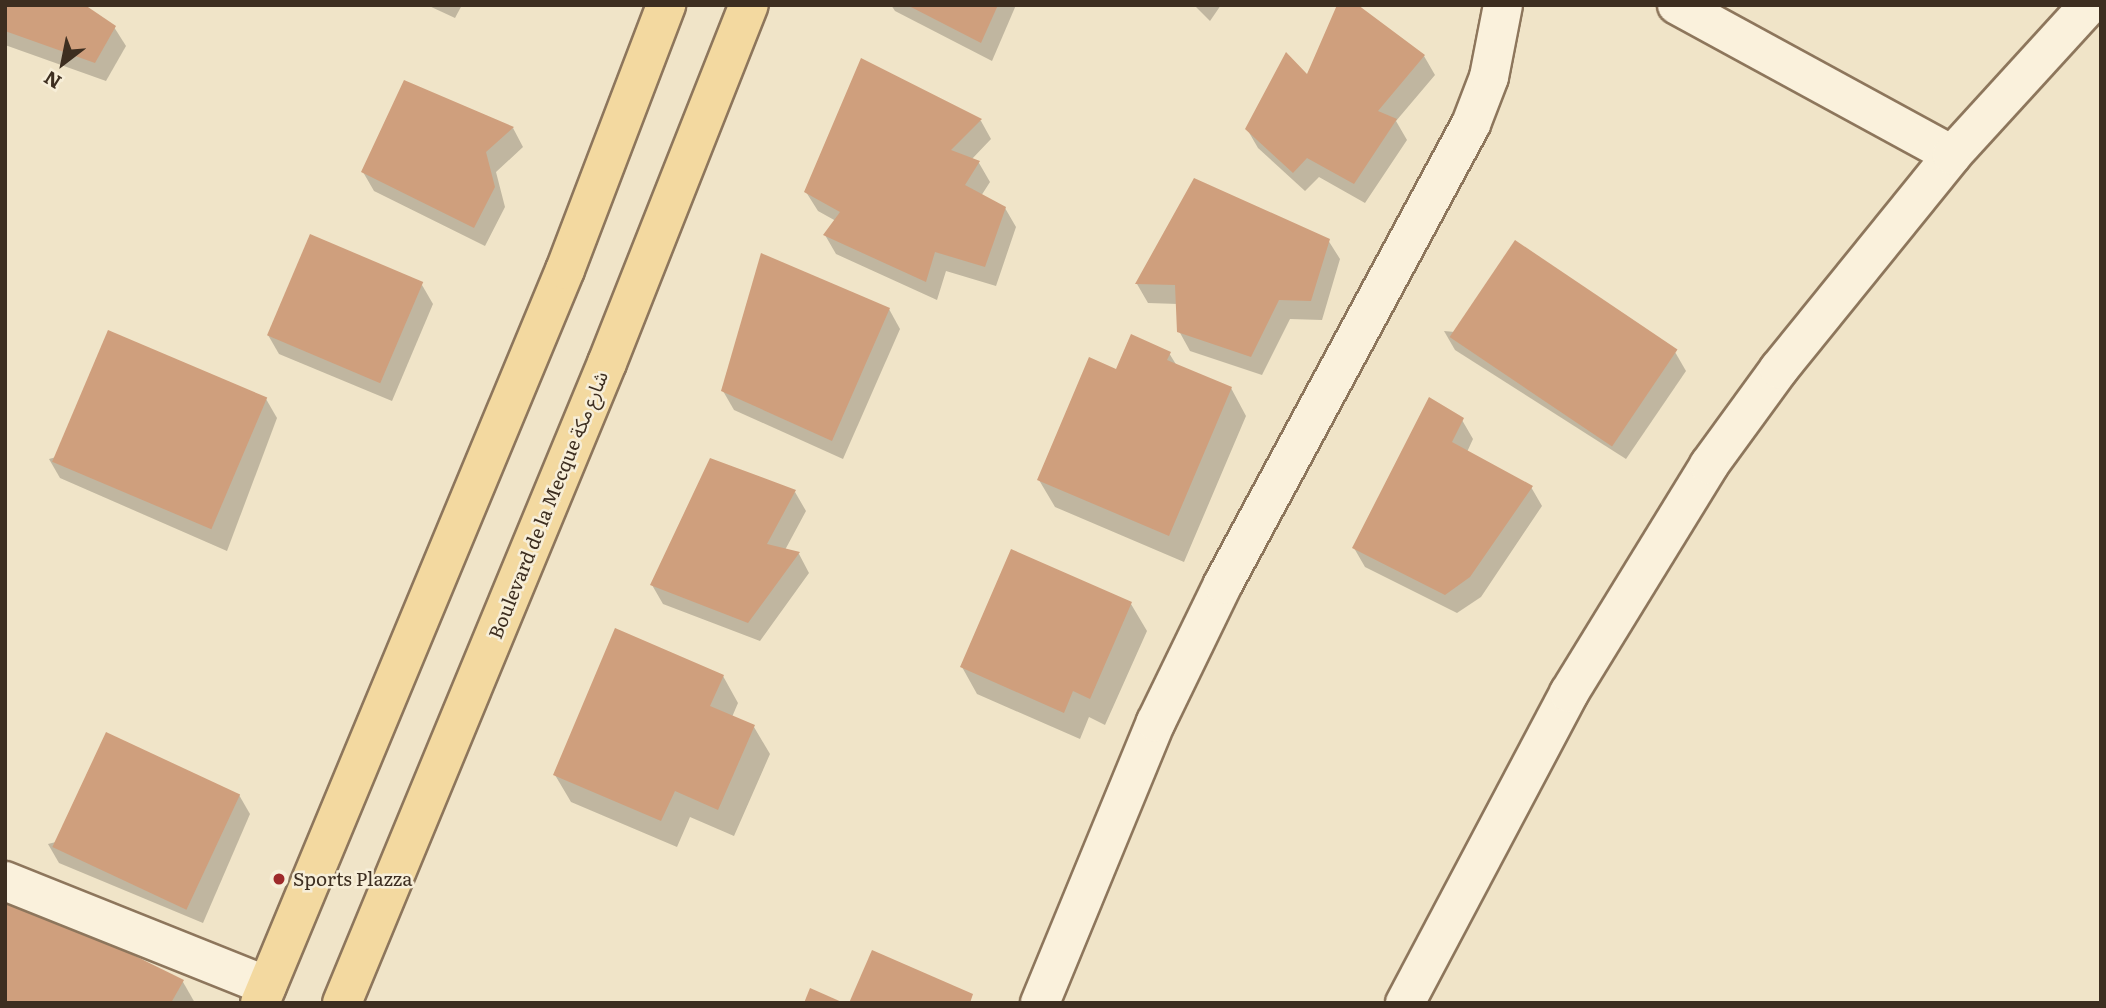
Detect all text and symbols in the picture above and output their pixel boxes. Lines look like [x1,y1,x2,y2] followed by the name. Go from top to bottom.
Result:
[28,28,98,98] north arrow
[38,65,66,97] text: N
[484,368,612,642] street label: Boulevard de la Mecque شارع مكة
[293,868,412,890] place label: Sports Plazza
[271,871,287,887] marker: Sports Plazza

